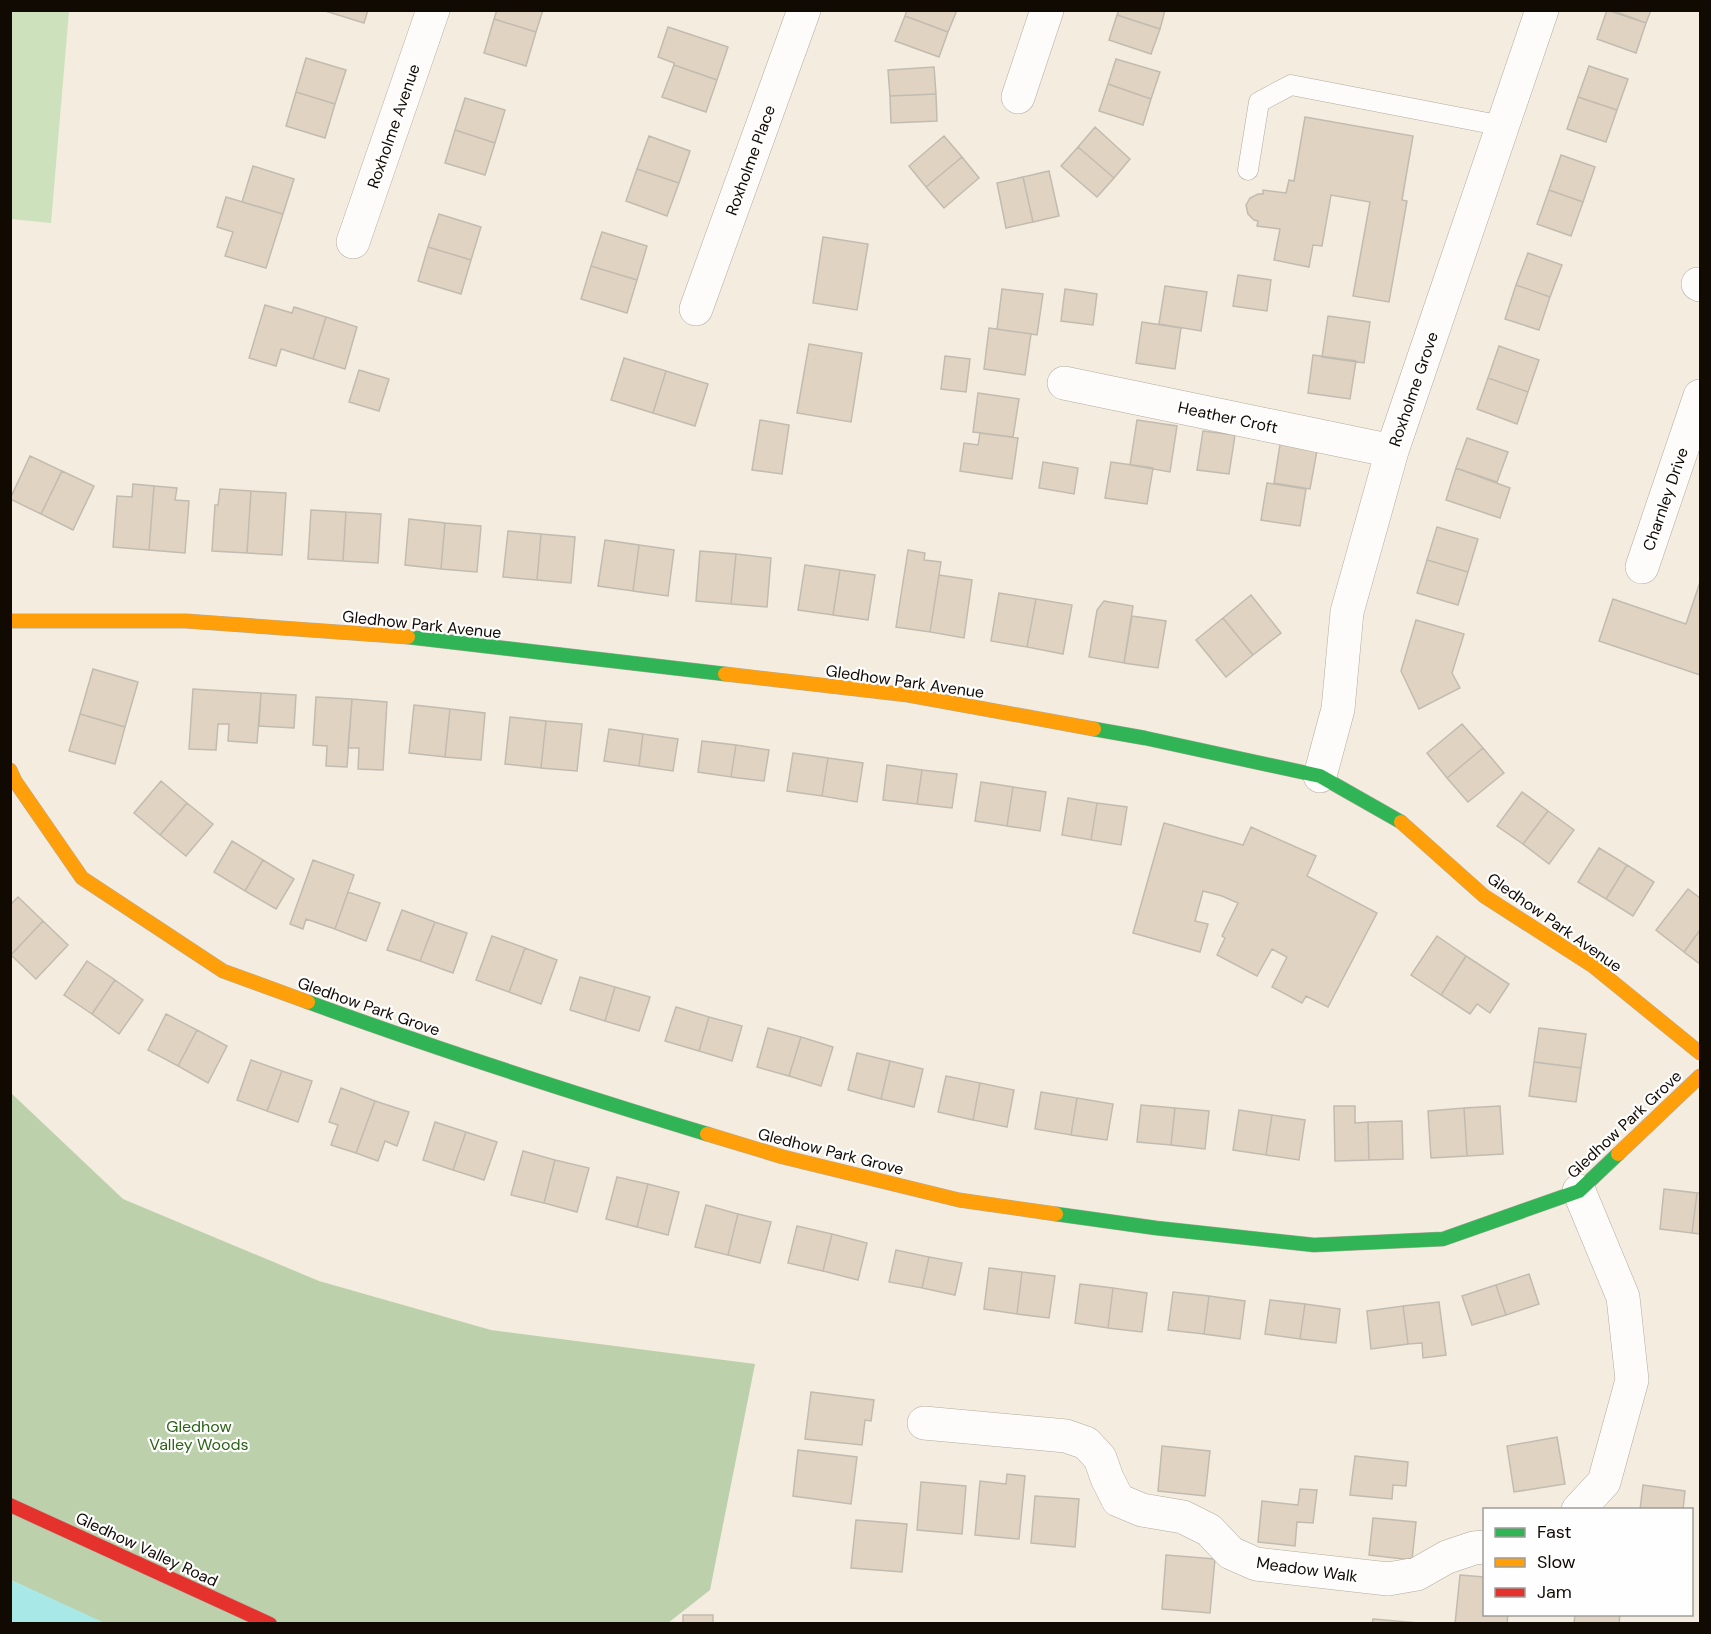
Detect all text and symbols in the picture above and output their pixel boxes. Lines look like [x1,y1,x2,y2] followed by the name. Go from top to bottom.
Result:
[362,61,425,191] street label: Roxholme Avenue
[721,102,780,218] street label: Roxholme Place
[1384,329,1443,449] street label: Roxholme Grove
[1176,397,1280,438] street label: Heather Croft
[1638,445,1693,554] street label: Charnley Drive
[341,606,503,643] street label: Gledhow Park Avenue
[824,660,986,703] street label: Gledhow Park Avenue
[1483,868,1626,977] street label: Gledhow Park Avenue
[295,972,443,1041] street label: Gledhow Park Grove
[1563,1066,1686,1183] street label: Gledhow Park Grove
[756,1123,906,1180] street label: Gledhow Park Grove
[149,1416,249,1455] park label: Gledhow Valley Woods
[72,1507,221,1592] street label: Gledhow Valley Road
[1483,1508,1693,1616] legend
[1537,1520,1572,1544] text: Fast
[1537,1550,1576,1574] text: Slow
[1255,1552,1359,1587] street label: Meadow Walk
[1537,1580,1572,1604] text: Jam

